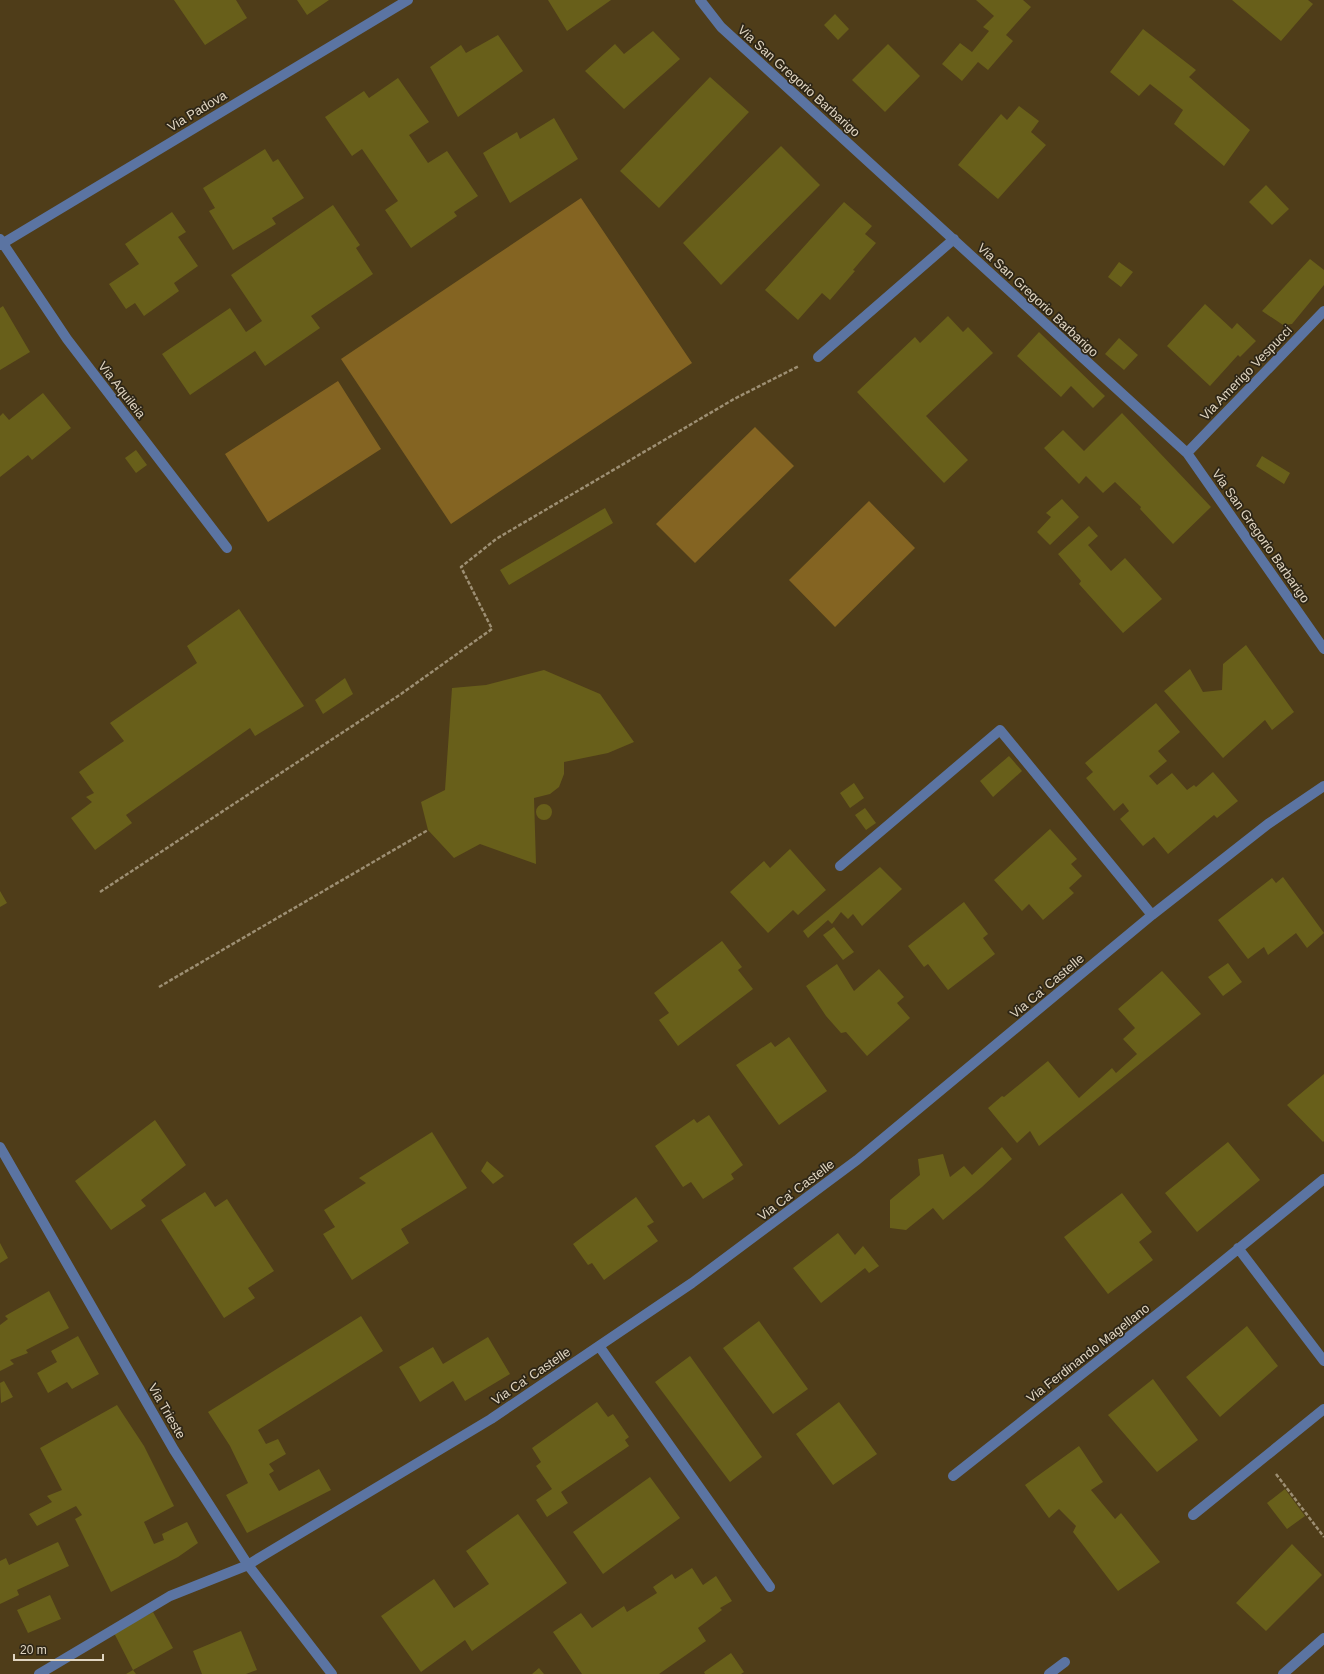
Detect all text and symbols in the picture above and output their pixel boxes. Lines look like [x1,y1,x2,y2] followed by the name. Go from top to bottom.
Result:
[735,22,863,140] street label: Via San Gregorio Barbarigo
[165,87,230,134] street label: Via Padova
[975,240,1101,360] street label: Via San Gregorio Barbarigo
[1197,323,1295,423] street label: Via Amerigo Vespucci
[95,359,149,422] street label: Via Aquileia
[1209,466,1313,606] street label: Via San Gregorio Barbarigo
[1007,951,1087,1021] street label: Via Ca' Castelle
[755,1156,837,1224] street label: Via Ca' Castelle
[1024,1300,1152,1406] street label: Via Ferdinando Magellano
[489,1344,573,1408] street label: Via Ca' Castelle
[145,1381,189,1441] street label: Via Trieste
[14,1636,103,1662] scale bar
[20,1643,47,1657] text: 20 m

